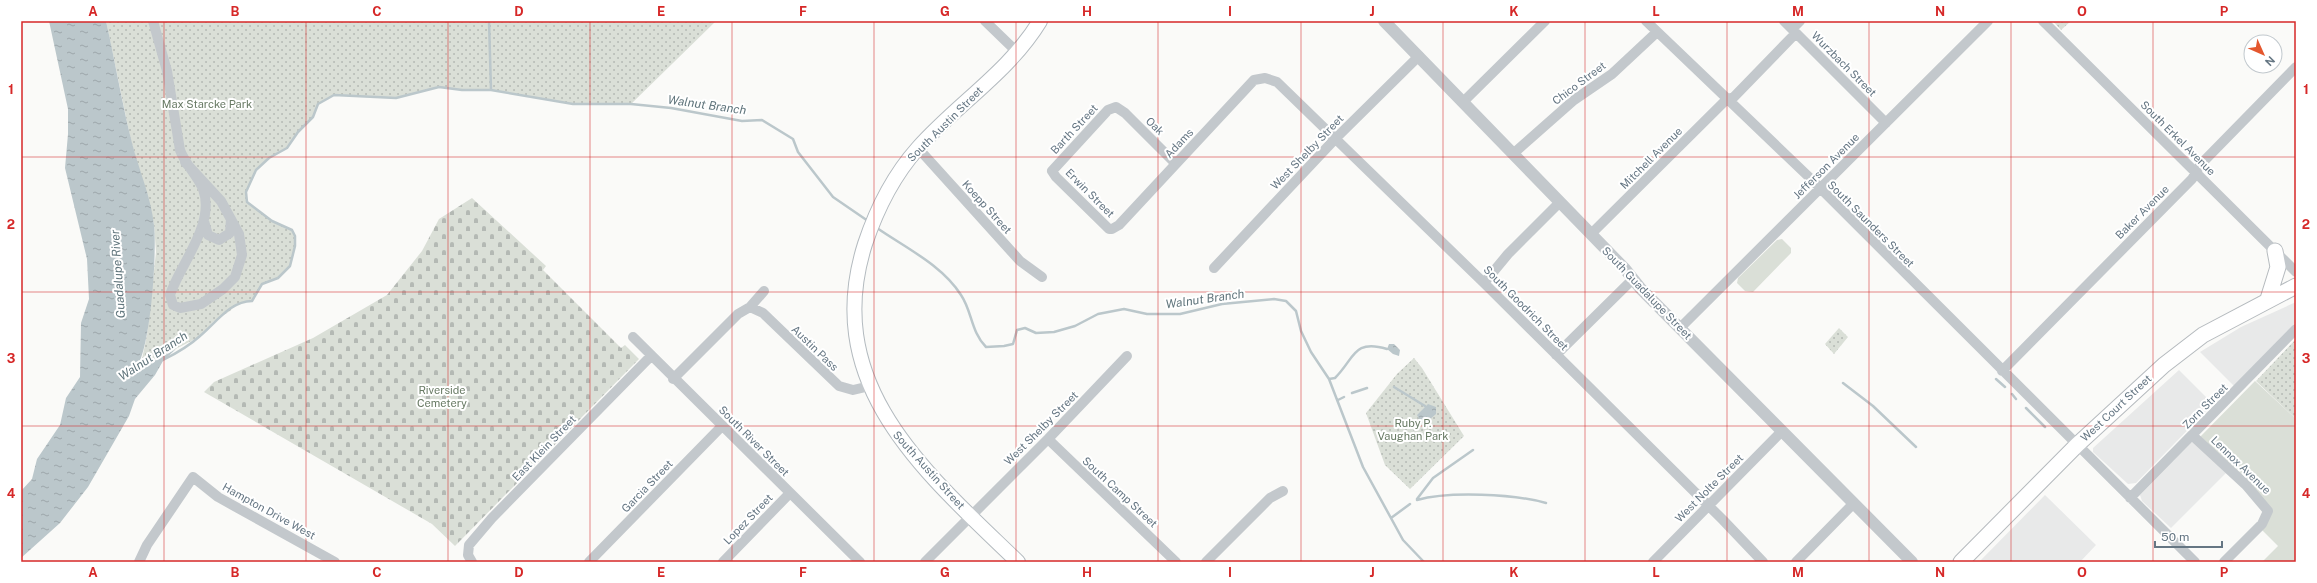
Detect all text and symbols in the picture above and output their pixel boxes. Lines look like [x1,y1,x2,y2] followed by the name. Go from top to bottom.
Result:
[88,4,98,19] text: A
[231,4,240,19] text: B
[372,4,382,19] text: C
[514,4,524,19] text: D
[657,4,665,19] text: E
[799,4,807,19] text: F
[940,4,950,19] text: G
[1082,4,1092,19] text: H
[1228,4,1232,19] text: I
[1369,4,1375,19] text: J
[1509,4,1519,19] text: K
[1652,4,1660,19] text: L
[1792,4,1804,19] text: M
[1935,4,1945,19] text: N
[2077,4,2087,19] text: O
[2220,4,2229,19] text: P
[1809,29,1879,99] street label: Wurzbach Street
[2243,34,2283,74] north arrow
[2263,54,2277,68] text: N
[1550,59,1608,107] street label: Chico Street
[8,82,14,97] text: 1
[2303,82,2309,97] text: 1
[905,84,985,164] street label: South Austin Street
[667,93,747,117] water label: Walnut Branch
[162,98,252,110] park label: Max Starcke Park
[2138,98,2218,178] street label: South Erkel Avenue
[1048,102,1100,156] street label: Barth Street
[1268,112,1346,192] street label: West Shelby Street
[1144,115,1166,137] street label: Oak
[1618,125,1684,191] street label: Mitchell Avenue
[1163,126,1196,160] street label: Adams
[1791,131,1861,201] street label: Jefferson Avenue
[1063,166,1117,220] street label: Erwin Street
[960,178,1014,236] street label: Koepp Street
[1825,178,1917,270] street label: South Saunders Street
[2113,183,2171,241] street label: Baker Avenue
[7,217,15,232] text: 2
[2302,217,2310,232] text: 2
[108,229,128,319] water label: Guadalupe River
[1600,244,1694,342] street label: South Guadalupe Street
[1481,263,1571,353] street label: South Goodrich Street
[1165,287,1245,311] water label: Walnut Branch
[789,323,841,373] street label: Austin Pass
[116,328,190,383] water label: Walnut Branch
[7,351,16,366] text: 3
[2302,351,2311,366] text: 3
[2078,372,2154,444] street label: West Court Street
[2180,381,2230,431] street label: Zorn Street
[417,384,467,409] park label: Riverside Cemetery
[1002,389,1080,467] street label: West Shelby Street
[716,403,792,479] street label: South River Street
[510,413,578,483] street label: East Klein Street
[1377,417,1449,442] park label: Ruby P. Vaughan Park
[891,428,967,512] street label: South Austin Street
[2209,434,2273,496] street label: Lennox Avenue
[1673,452,1745,524] street label: West Nolte Street
[1080,454,1160,530] street label: South Camp Street
[619,457,675,515] street label: Garcia Street
[221,480,317,542] street label: Hampton Drive West
[7,486,16,501] text: 4
[2302,486,2311,501] text: 4
[721,491,775,547] street label: Lopez Street
[2155,523,2222,549] scale bar
[2161,530,2189,544] text: 50 m
[88,565,98,580] text: A
[231,565,240,580] text: B
[372,565,382,580] text: C
[514,565,524,580] text: D
[657,565,665,580] text: E
[799,565,807,580] text: F
[940,565,950,580] text: G
[1082,565,1092,580] text: H
[1228,565,1232,580] text: I
[1369,565,1375,580] text: J
[1509,565,1519,580] text: K
[1652,565,1660,580] text: L
[1792,565,1804,580] text: M
[1935,565,1945,580] text: N
[2077,565,2087,580] text: O
[2220,565,2229,580] text: P

